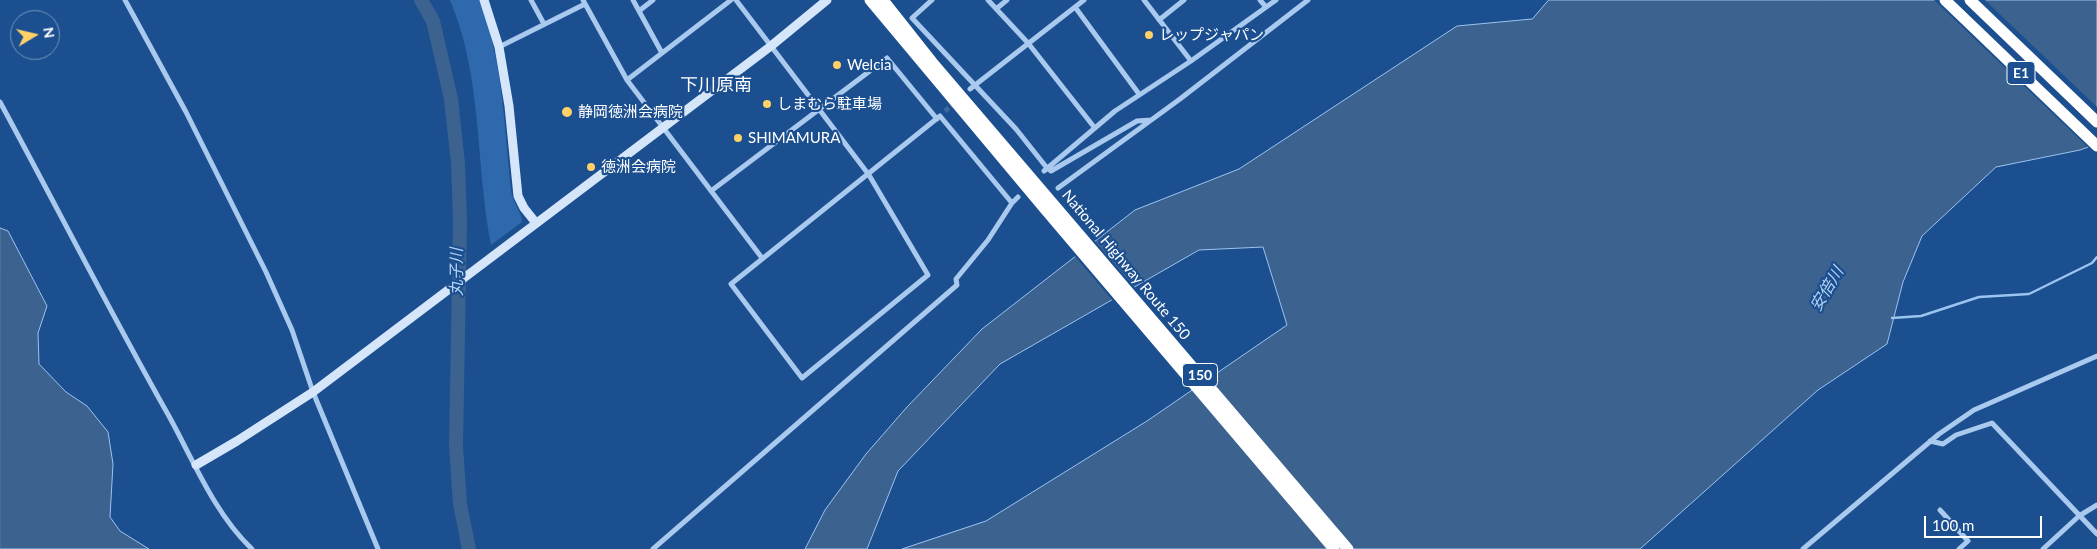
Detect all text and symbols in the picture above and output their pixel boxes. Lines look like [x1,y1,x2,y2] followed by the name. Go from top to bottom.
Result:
[10,10,60,60] north arrow
[40,26,59,39] text: N
[1159,26,1264,44] place label: レップジャパン
[1143,29,1155,41] marker: レップジャパン
[847,56,891,74] place label: Welcia
[831,59,843,71] marker: Welcia
[2007,62,2035,84] road number: E1
[680,74,752,96] district label: 下川原南
[777,95,882,113] place label: しまむら駐車場
[761,98,773,110] marker: しまむら駐車場
[578,103,683,121] place label: 静岡徳洲会病院
[560,105,574,119] marker: 静岡徳洲会病院
[748,129,840,147] place label: SHIMAMURA
[732,132,744,144] marker: SHIMAMURA
[601,158,676,176] place label: 徳洲会病院
[585,161,597,173] marker: 徳洲会病院
[1058,186,1194,344] street label: National Highway Route 150
[447,248,467,296] water label: 丸子川
[1806,263,1848,315] water label: 安倍川
[1182,364,1218,386] road number: 150
[1927,506,2044,538] scale bar
[1932,516,1974,534] text: 100 m

